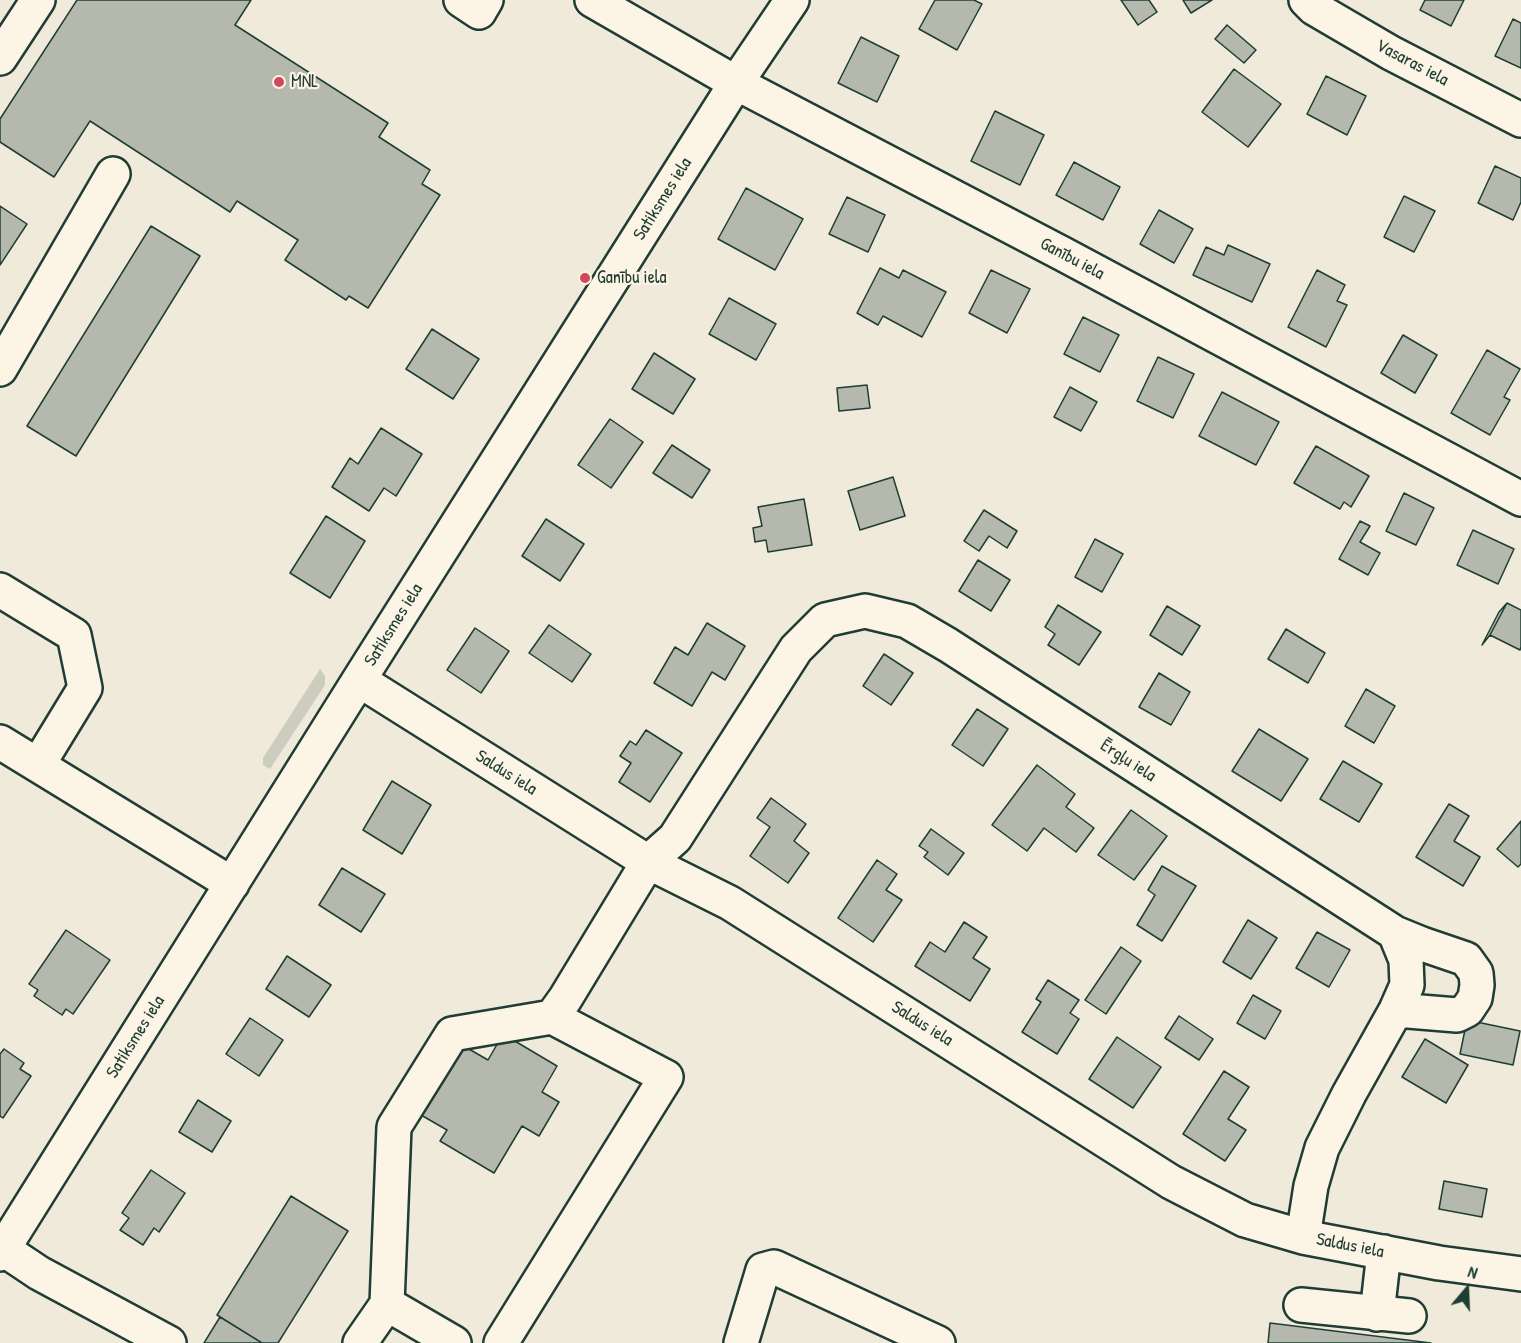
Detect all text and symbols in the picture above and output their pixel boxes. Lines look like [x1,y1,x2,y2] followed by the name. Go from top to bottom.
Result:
[1372,35,1452,91] street label: Vasaras iela
[291,71,318,93] place label: MNL
[272,75,286,89] marker: MNL
[629,154,697,244] street label: Satiksmes iela
[1036,233,1108,285] street label: Ganību iela
[597,267,667,289] place label: Ganību iela
[578,271,592,285] marker: Ganību iela
[360,580,428,670] street label: Satiksmes iela
[1096,735,1160,787] street label: Ērgļu iela
[471,746,541,800] street label: Saldus iela
[102,992,170,1082] street label: Satiksmes iela
[887,997,957,1051] street label: Saldus iela
[1314,1229,1386,1263] street label: Saldus iela
[1437,1259,1497,1319] north arrow
[1465,1260,1480,1284] text: N

